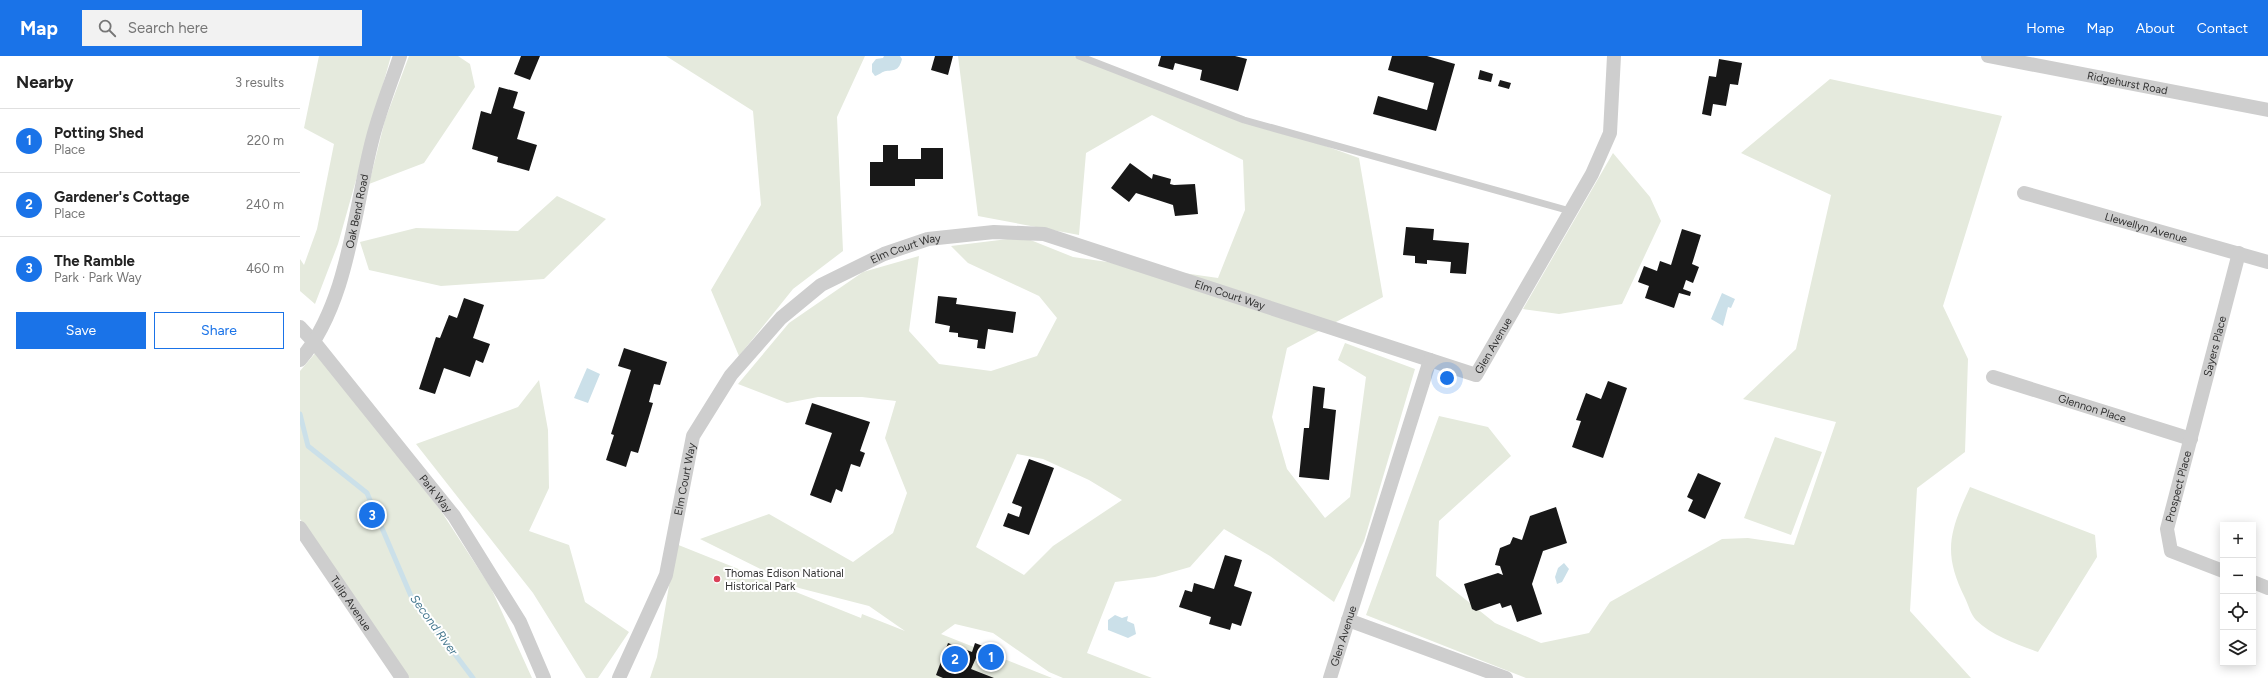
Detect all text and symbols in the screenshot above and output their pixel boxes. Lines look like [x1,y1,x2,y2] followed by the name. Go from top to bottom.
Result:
[82,10,362,46] search box
[20,17,58,40] text: Map
[96,17,118,39] icon: search
[128,19,208,37] text: Search here
[2026,20,2065,37] text: Home
[2087,20,2114,37] text: Map
[2136,20,2175,37] text: About
[2197,20,2248,37] text: Contact
[2086,69,2169,98] street label: Ridgehurst Road
[16,72,74,92] text: Nearby
[235,75,284,90] text: 3 results
[54,124,144,142] text: Potting Shed
[26,133,32,148] text: 1
[247,133,284,148] text: 220 m
[54,142,85,157] text: Place
[343,173,371,250] street label: Oak Bend Road
[54,188,190,206] text: Gardener's Cottage
[25,197,33,212] text: 2
[246,197,284,212] text: 240 m
[54,206,85,221] text: Place
[2103,210,2189,246] street label: Llewellyn Avenue
[868,232,942,267] street label: Elm Court Way
[54,252,135,270] text: The Ramble
[25,261,33,276] text: 3
[246,261,284,276] text: 460 m
[54,270,142,285] text: Park · Park Way
[1193,278,1267,313] street label: Elm Court Way
[16,312,146,349] button: Save
[154,312,284,349] button: Share
[1472,315,1515,376] street label: Glen Avenue
[2201,315,2229,378] street label: Sayers Place
[1437,368,1457,388] your location
[2056,392,2128,425] street label: Glennon Place
[672,442,699,516] street label: Elm Court Way
[2163,449,2194,524] street label: Prospect Place
[416,472,455,516] street label: Park Way
[359,500,385,530] pin: 3
[2220,522,2256,666] map controls
[2220,522,2256,558] button: +
[2220,558,2256,594] button: −
[725,567,844,593] place label: Thomas Edison National Historical Park
[328,574,374,633] street label: Tulip Avenue
[712,574,722,584] marker: Thomas Edison National Historical Park
[407,592,461,659] water label: Second River
[2220,594,2256,630] button: locate
[1328,604,1359,668] street label: Glen Avenue
[2220,630,2256,666] button: layers
[978,642,1004,672] pin: 1
[942,644,968,674] pin: 2

